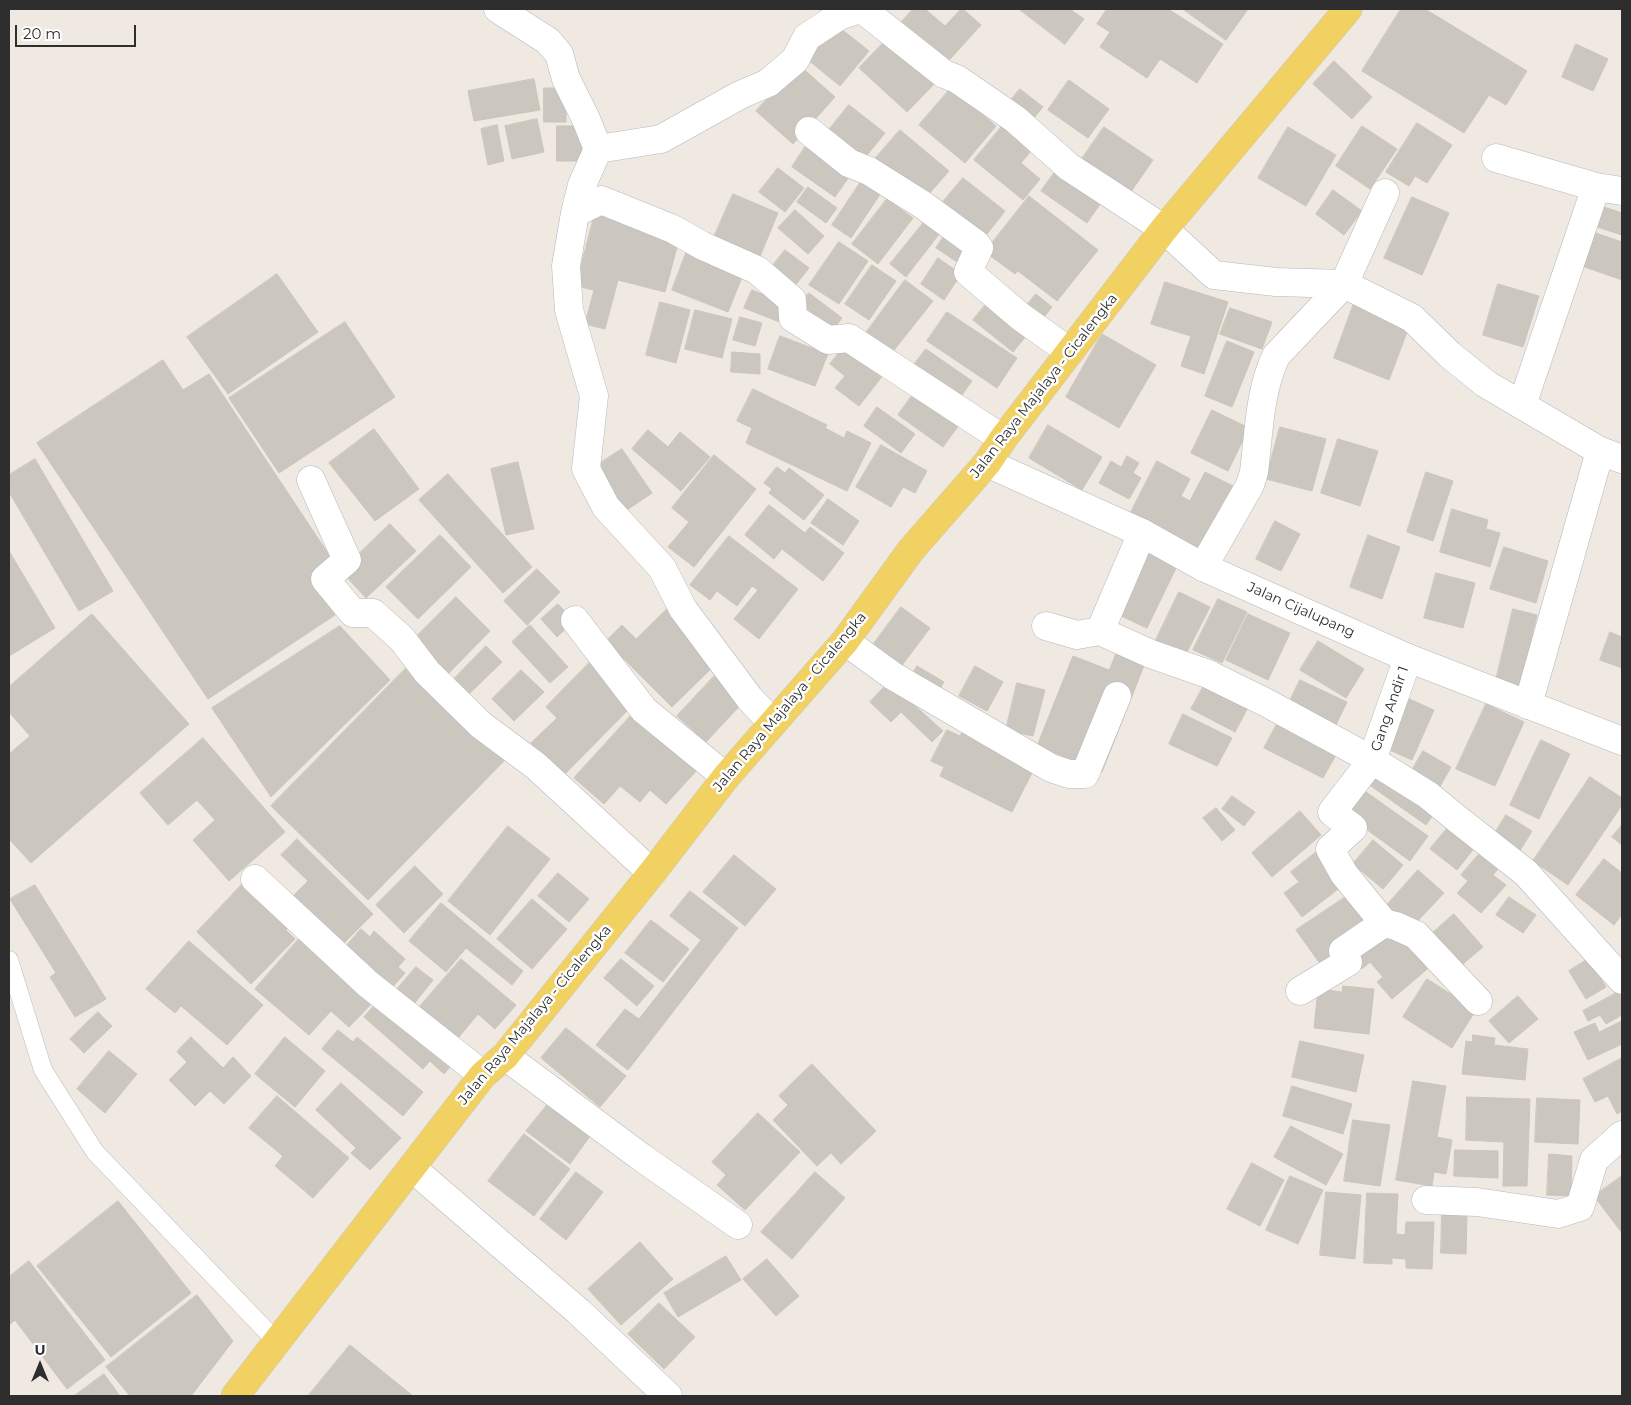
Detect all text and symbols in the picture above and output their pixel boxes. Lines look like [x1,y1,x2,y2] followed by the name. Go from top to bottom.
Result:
[18,15,139,47] scale bar
[23,24,61,43] text: 20 m
[967,291,1121,481] street label: Jalan Raya Majalaya - Cicalengka
[1245,579,1357,641] street label: Jalan Cijalupang
[710,609,870,795] street label: Jalan Raya Majalaya - Cicalengka
[1368,664,1412,754] street label: Gang Andir 1
[455,922,615,1108] street label: Jalan Raya Majalaya - Cicalengka
[15,1340,65,1390] north arrow
[34,1341,46,1359] text: U

